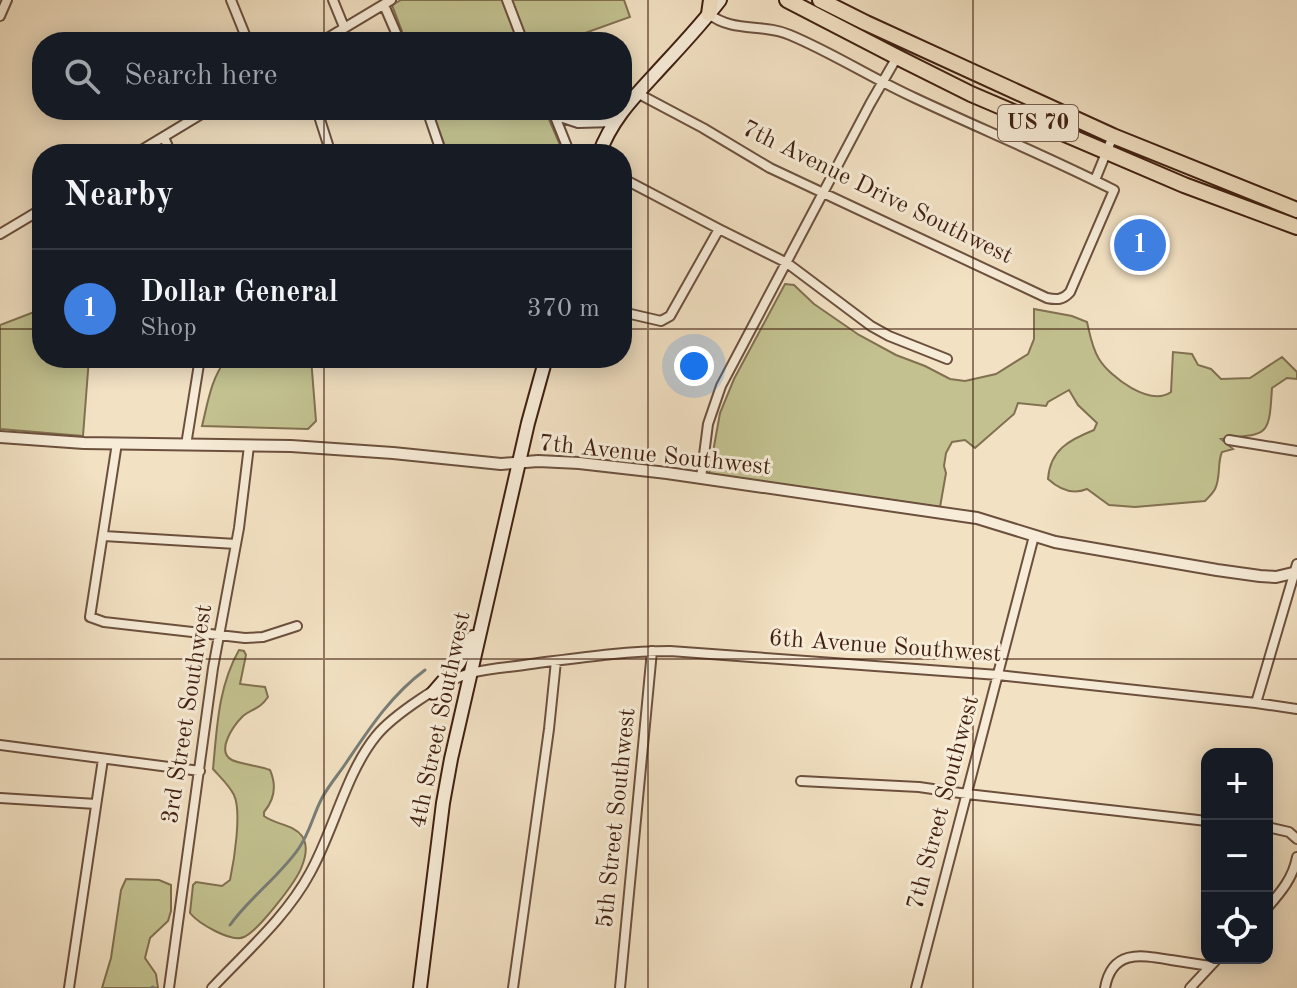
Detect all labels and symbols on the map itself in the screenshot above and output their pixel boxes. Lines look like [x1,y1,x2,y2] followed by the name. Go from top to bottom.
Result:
[998,105,1078,141] road number: US 70
[738,117,1016,269] street label: 7th Avenue Drive Southwest
[1114,215,1166,275] pin: 1
[674,346,714,386] your location
[538,432,772,480] street label: 7th Avenue Southwest
[159,603,217,825] street label: 3rd Street Southwest
[406,610,476,830] street label: 4th Street Southwest
[768,627,1002,667] street label: 6th Avenue Southwest
[904,693,984,913] street label: 7th Street Southwest
[594,707,640,929] street label: 5th Street Southwest

